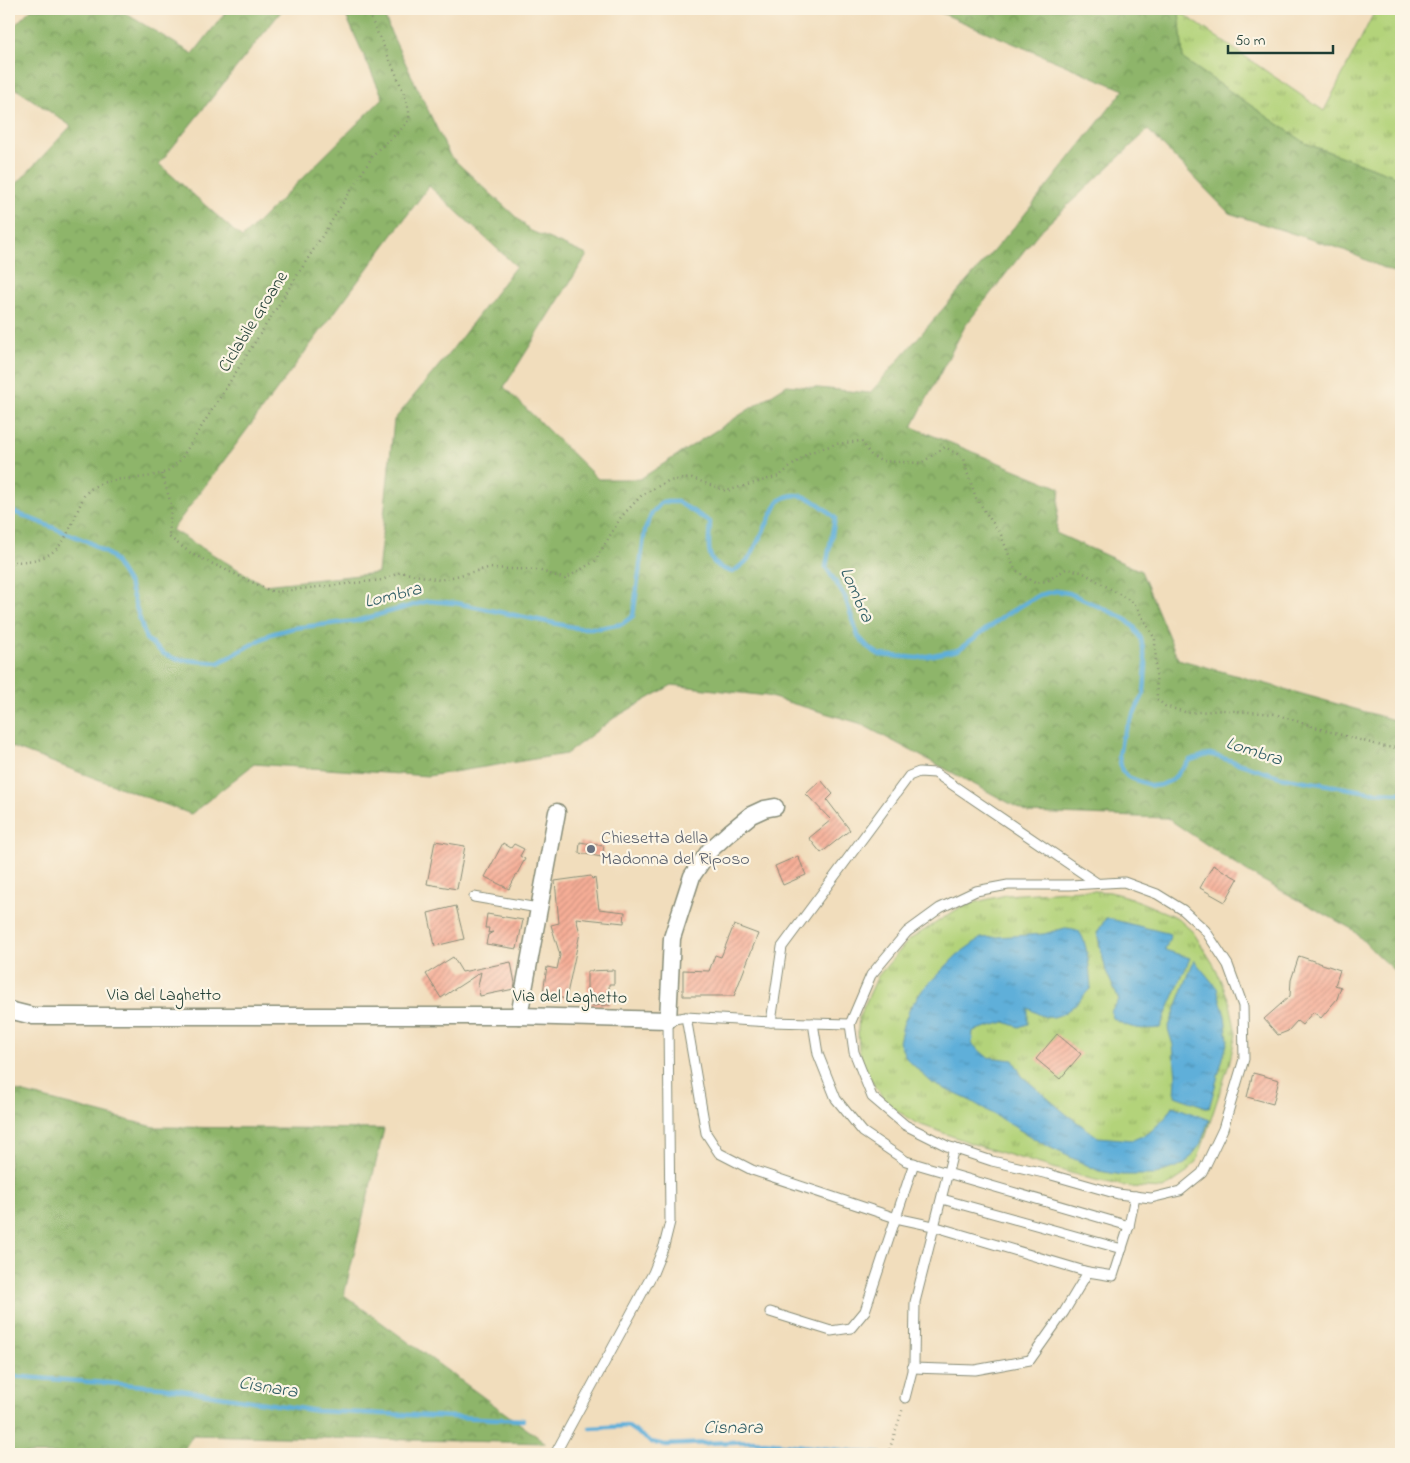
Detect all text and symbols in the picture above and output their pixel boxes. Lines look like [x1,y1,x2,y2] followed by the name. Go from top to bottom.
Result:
[1228,22,1332,54] scale bar
[1235,30,1266,52] text: 50 m
[212,266,296,378] street label: Ciclabile Groane
[832,563,880,628] water label: Lombra
[362,576,425,616] water label: Lombra
[1222,730,1286,774] water label: Lombra
[601,826,750,873] place label: Chiesetta della Madonna del Riposo
[585,843,597,855] marker: Chiesetta della Madonna del Riposo
[106,983,221,1010] street label: Via del Laghetto
[512,984,627,1013] street label: Via del Laghetto
[237,1370,300,1406] water label: Cisnara
[703,1415,763,1442] water label: Cisnara

